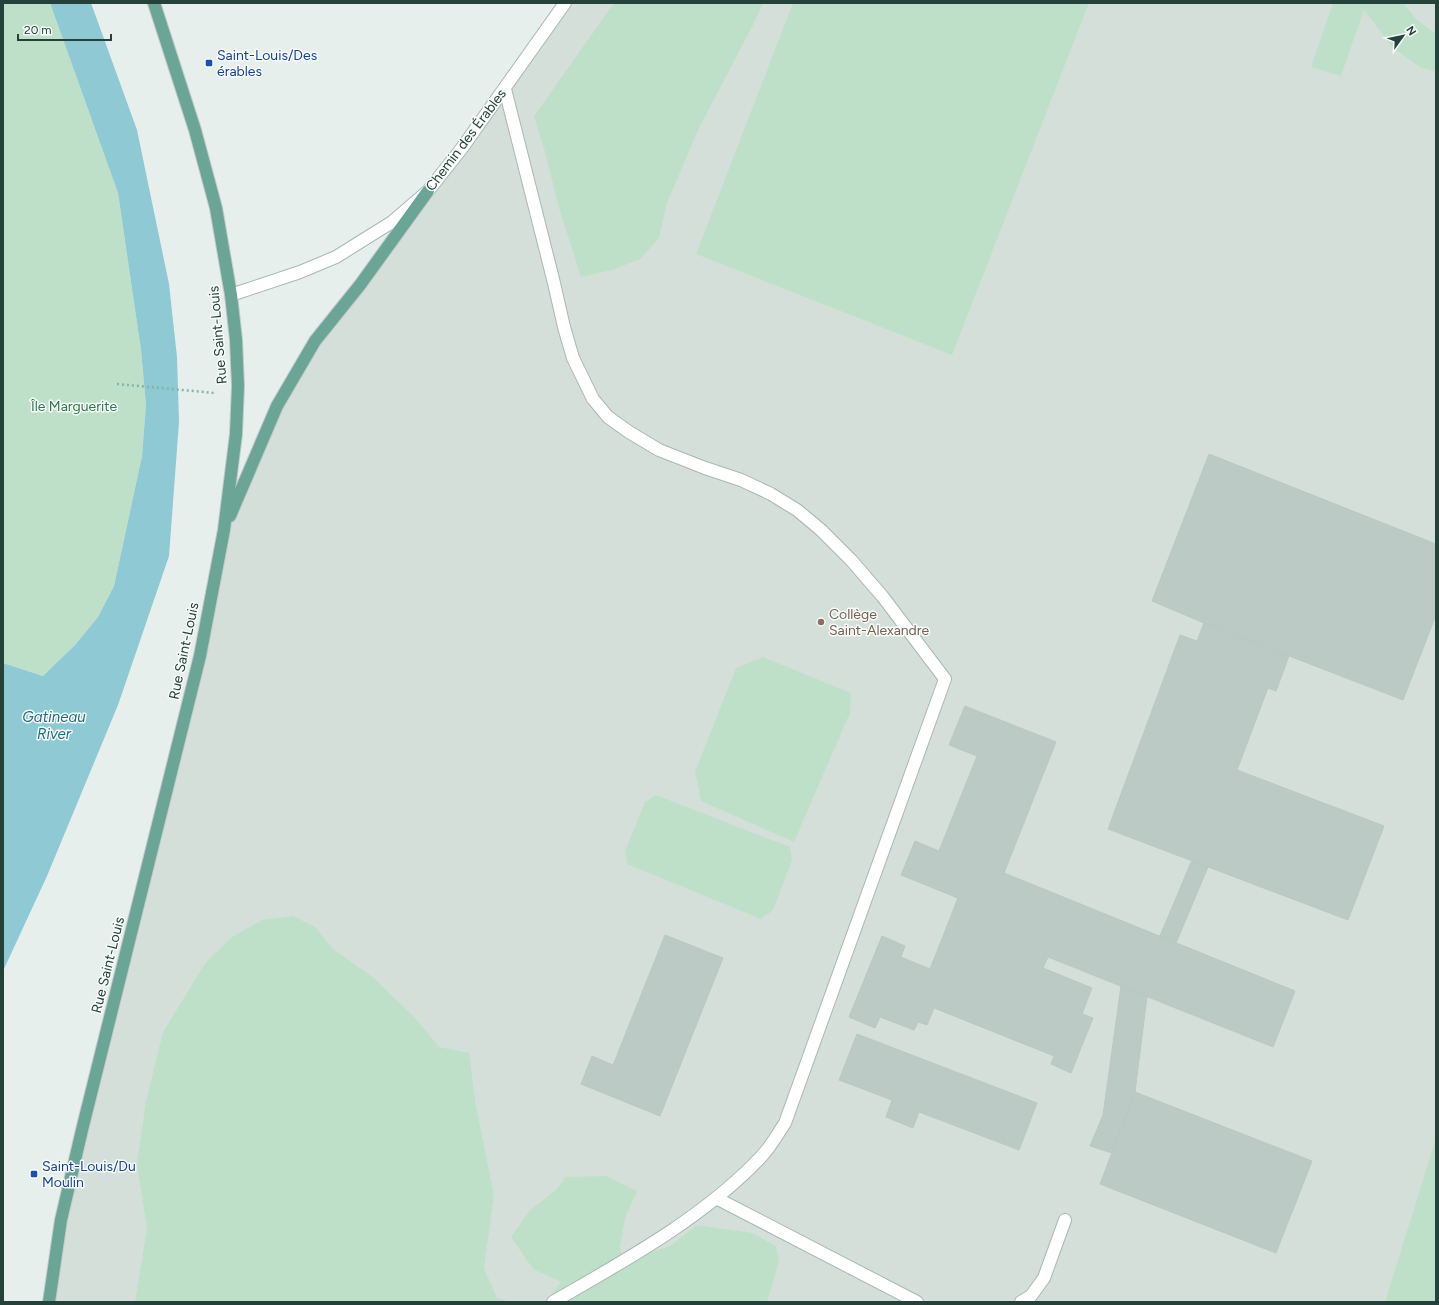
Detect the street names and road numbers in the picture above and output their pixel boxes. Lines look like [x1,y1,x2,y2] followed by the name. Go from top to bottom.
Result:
[422,86,510,194] street label: Chemin des Érables
[205,285,231,385] street label: Rue Saint-Louis
[165,601,203,701] street label: Rue Saint-Louis
[88,915,128,1015] street label: Rue Saint-Louis

